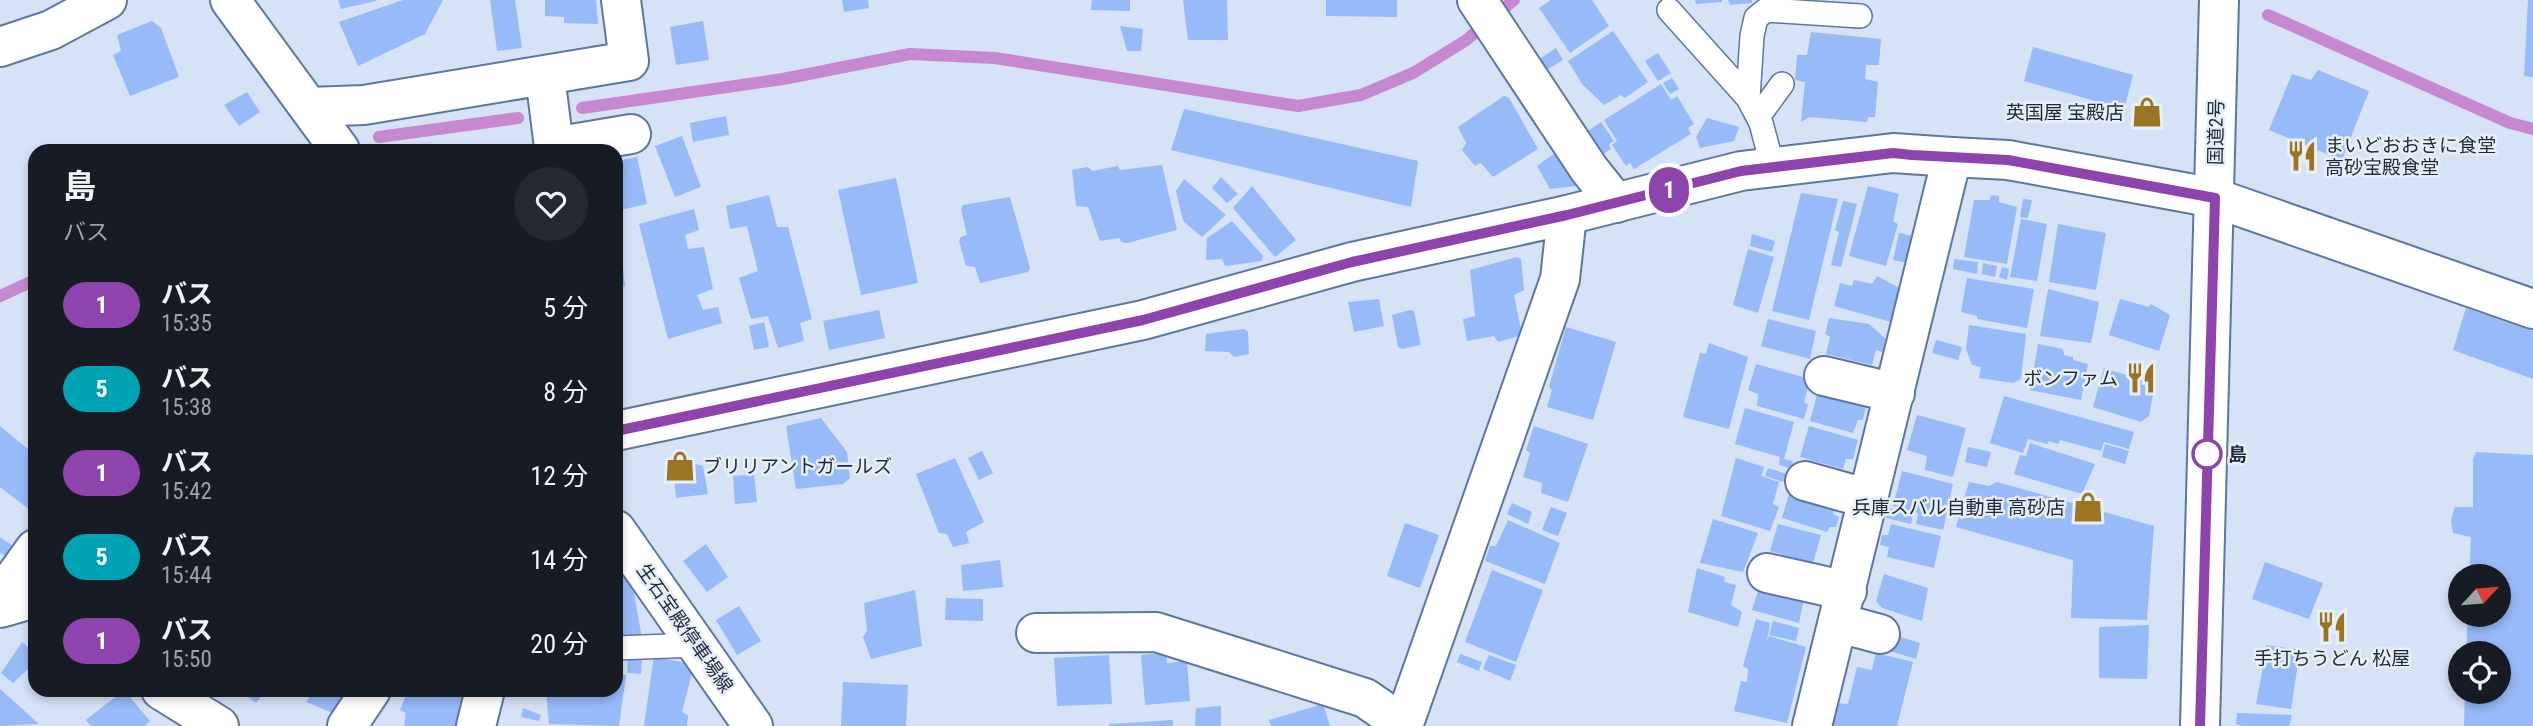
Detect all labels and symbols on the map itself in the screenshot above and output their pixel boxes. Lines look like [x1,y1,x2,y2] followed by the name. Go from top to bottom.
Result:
[2130,95,2164,129] shop icon: 英国屋 宝殿店
[2204,99,2228,165] street label: 国道2号
[2006,101,2124,124] place label: 英国屋 宝殿店
[2325,134,2496,179] place label: まいどおおきに食堂 高砂宝殿食堂
[2285,139,2319,173] restaurant icon: まいどおおきに食堂 高砂宝殿食堂
[1646,167,1692,213] line badge: 1
[2124,361,2158,395] restaurant icon: ボンファム
[2024,367,2118,390] place label: ボンファム
[2192,439,2222,469] marker: 島
[2228,443,2247,466] place label: 島
[663,449,697,483] shop icon: ブリリアントガールズ
[703,455,892,478] place label: ブリリアントガールズ
[2071,490,2105,524] shop icon: 兵庫スバル自動車 高砂店
[1852,496,2065,519] place label: 兵庫スバル自動車 高砂店
[632,559,738,697] street label: 生石宝殿停車場線
[2448,564,2511,626] north arrow
[2315,610,2349,644] restaurant icon: 手打ちうどん 松屋
[2254,647,2410,670] place label: 手打ちうどん 松屋

